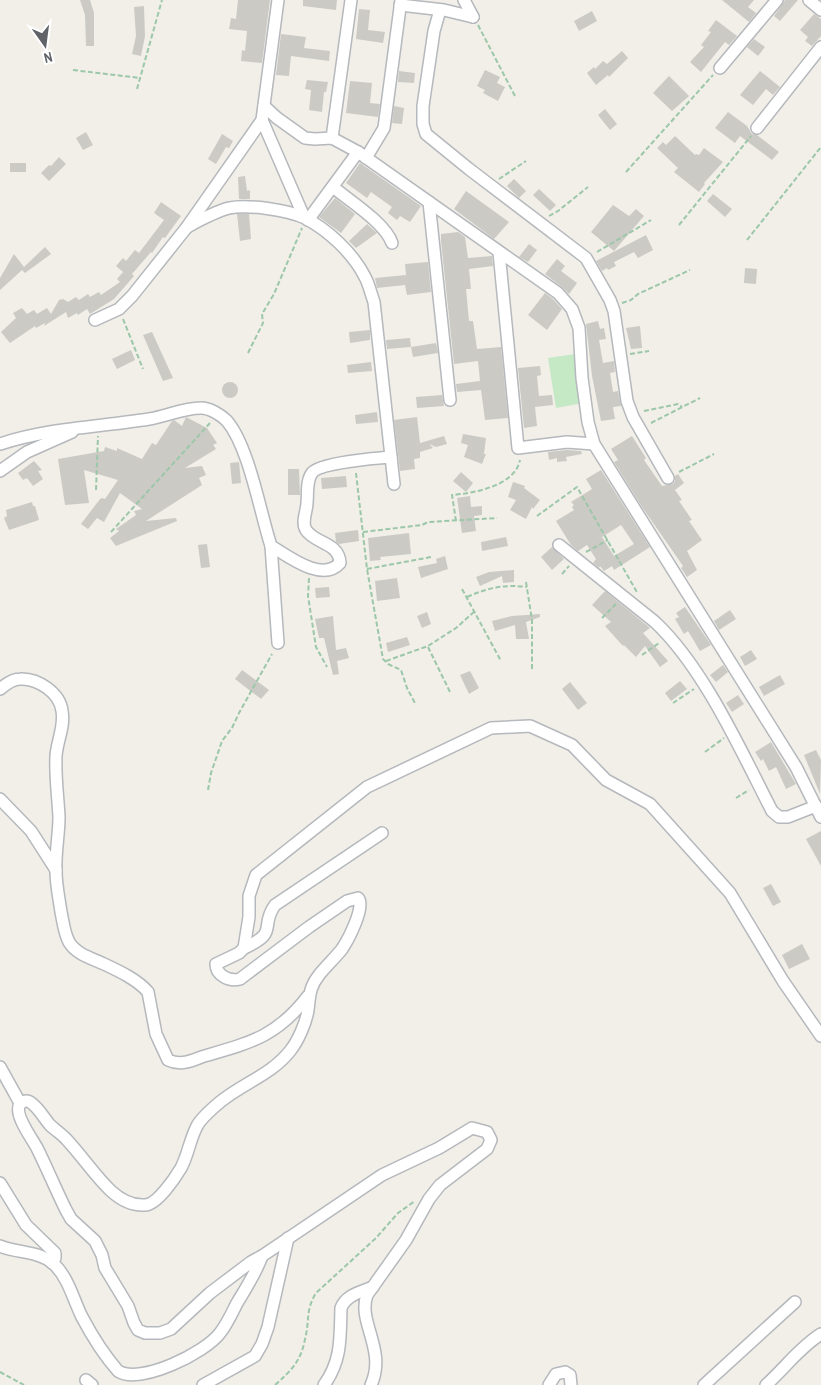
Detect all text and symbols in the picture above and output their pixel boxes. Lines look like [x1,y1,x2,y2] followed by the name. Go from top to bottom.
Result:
[20,20,70,70] north arrow
[42,48,54,67] text: N

